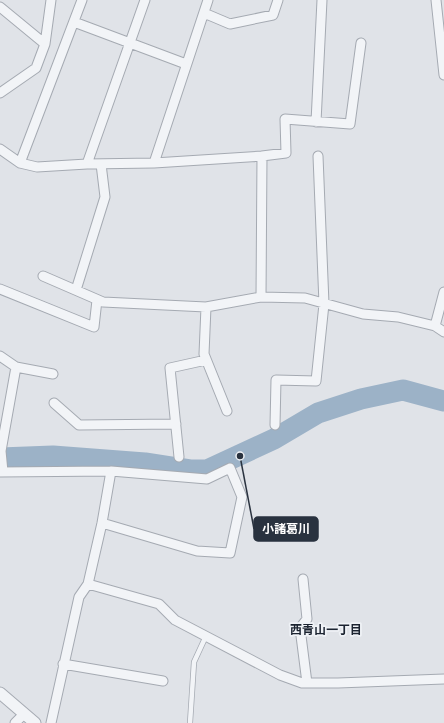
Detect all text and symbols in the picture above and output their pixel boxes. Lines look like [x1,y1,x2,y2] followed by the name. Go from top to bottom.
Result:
[254,517,318,541] callout: 小諸葛川
[262,521,310,536] text: 小諸葛川
[290,622,362,637] district label: 西青山一丁目

